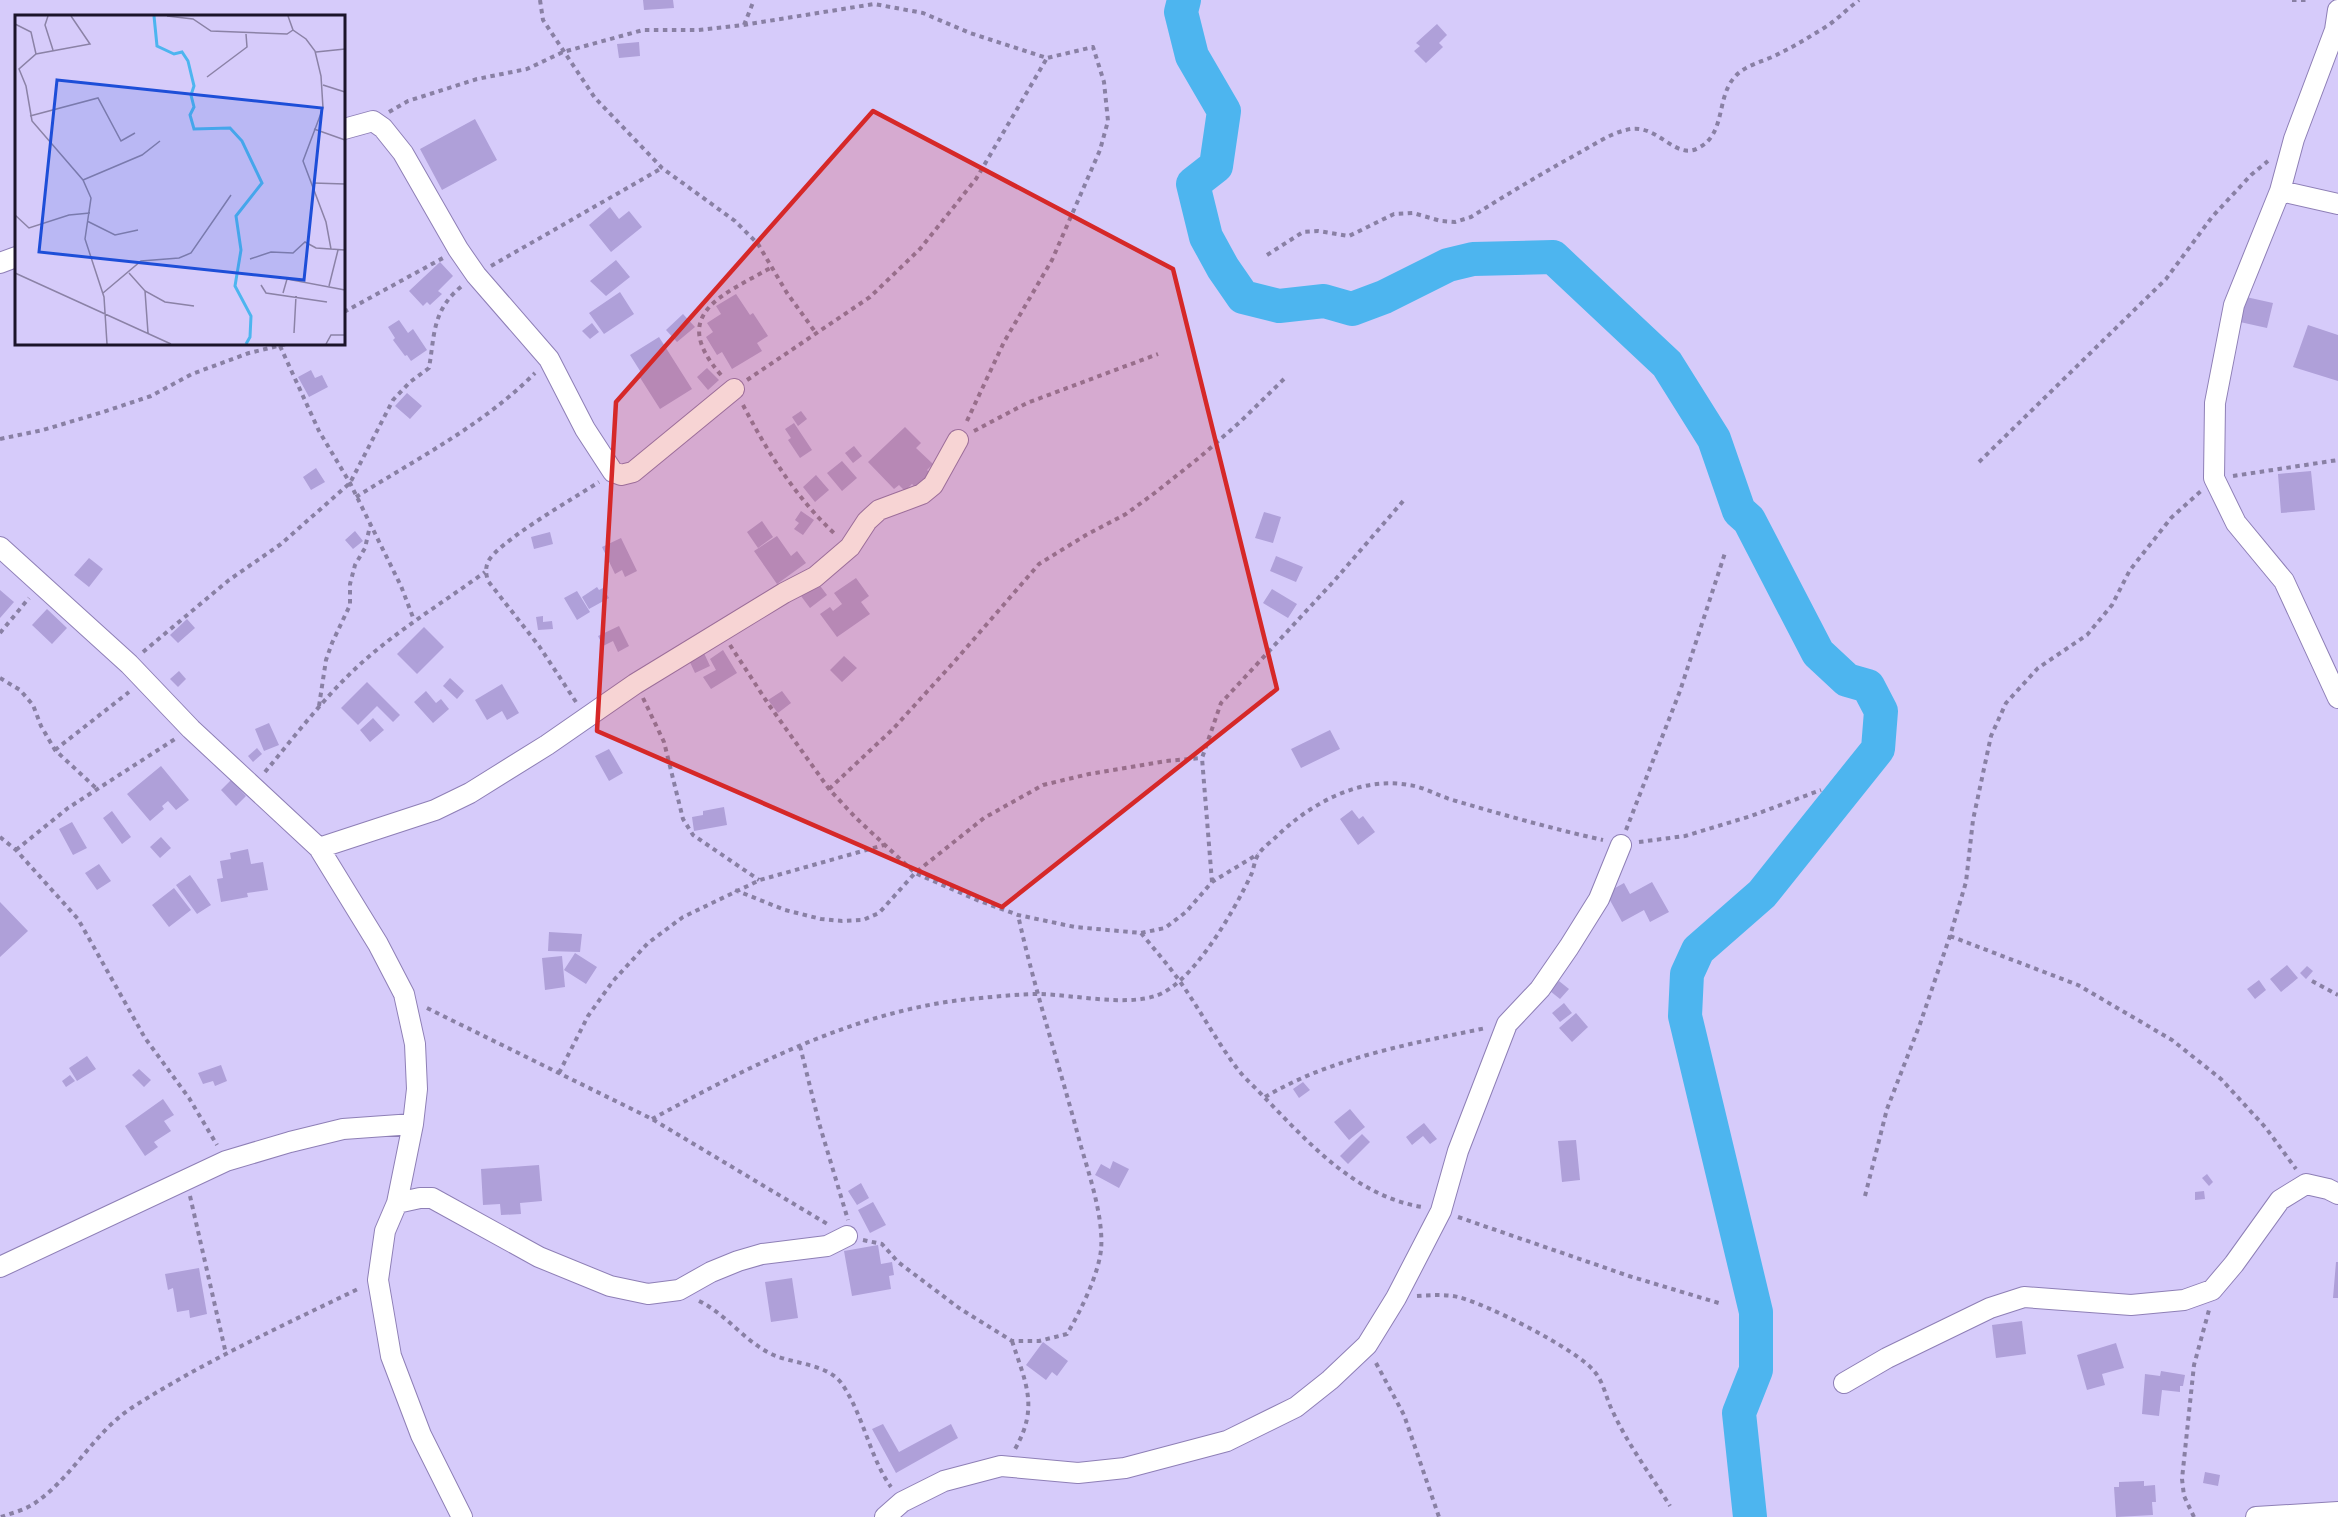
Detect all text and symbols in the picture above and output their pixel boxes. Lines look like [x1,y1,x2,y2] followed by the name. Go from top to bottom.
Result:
[15,15,345,345] inset map

